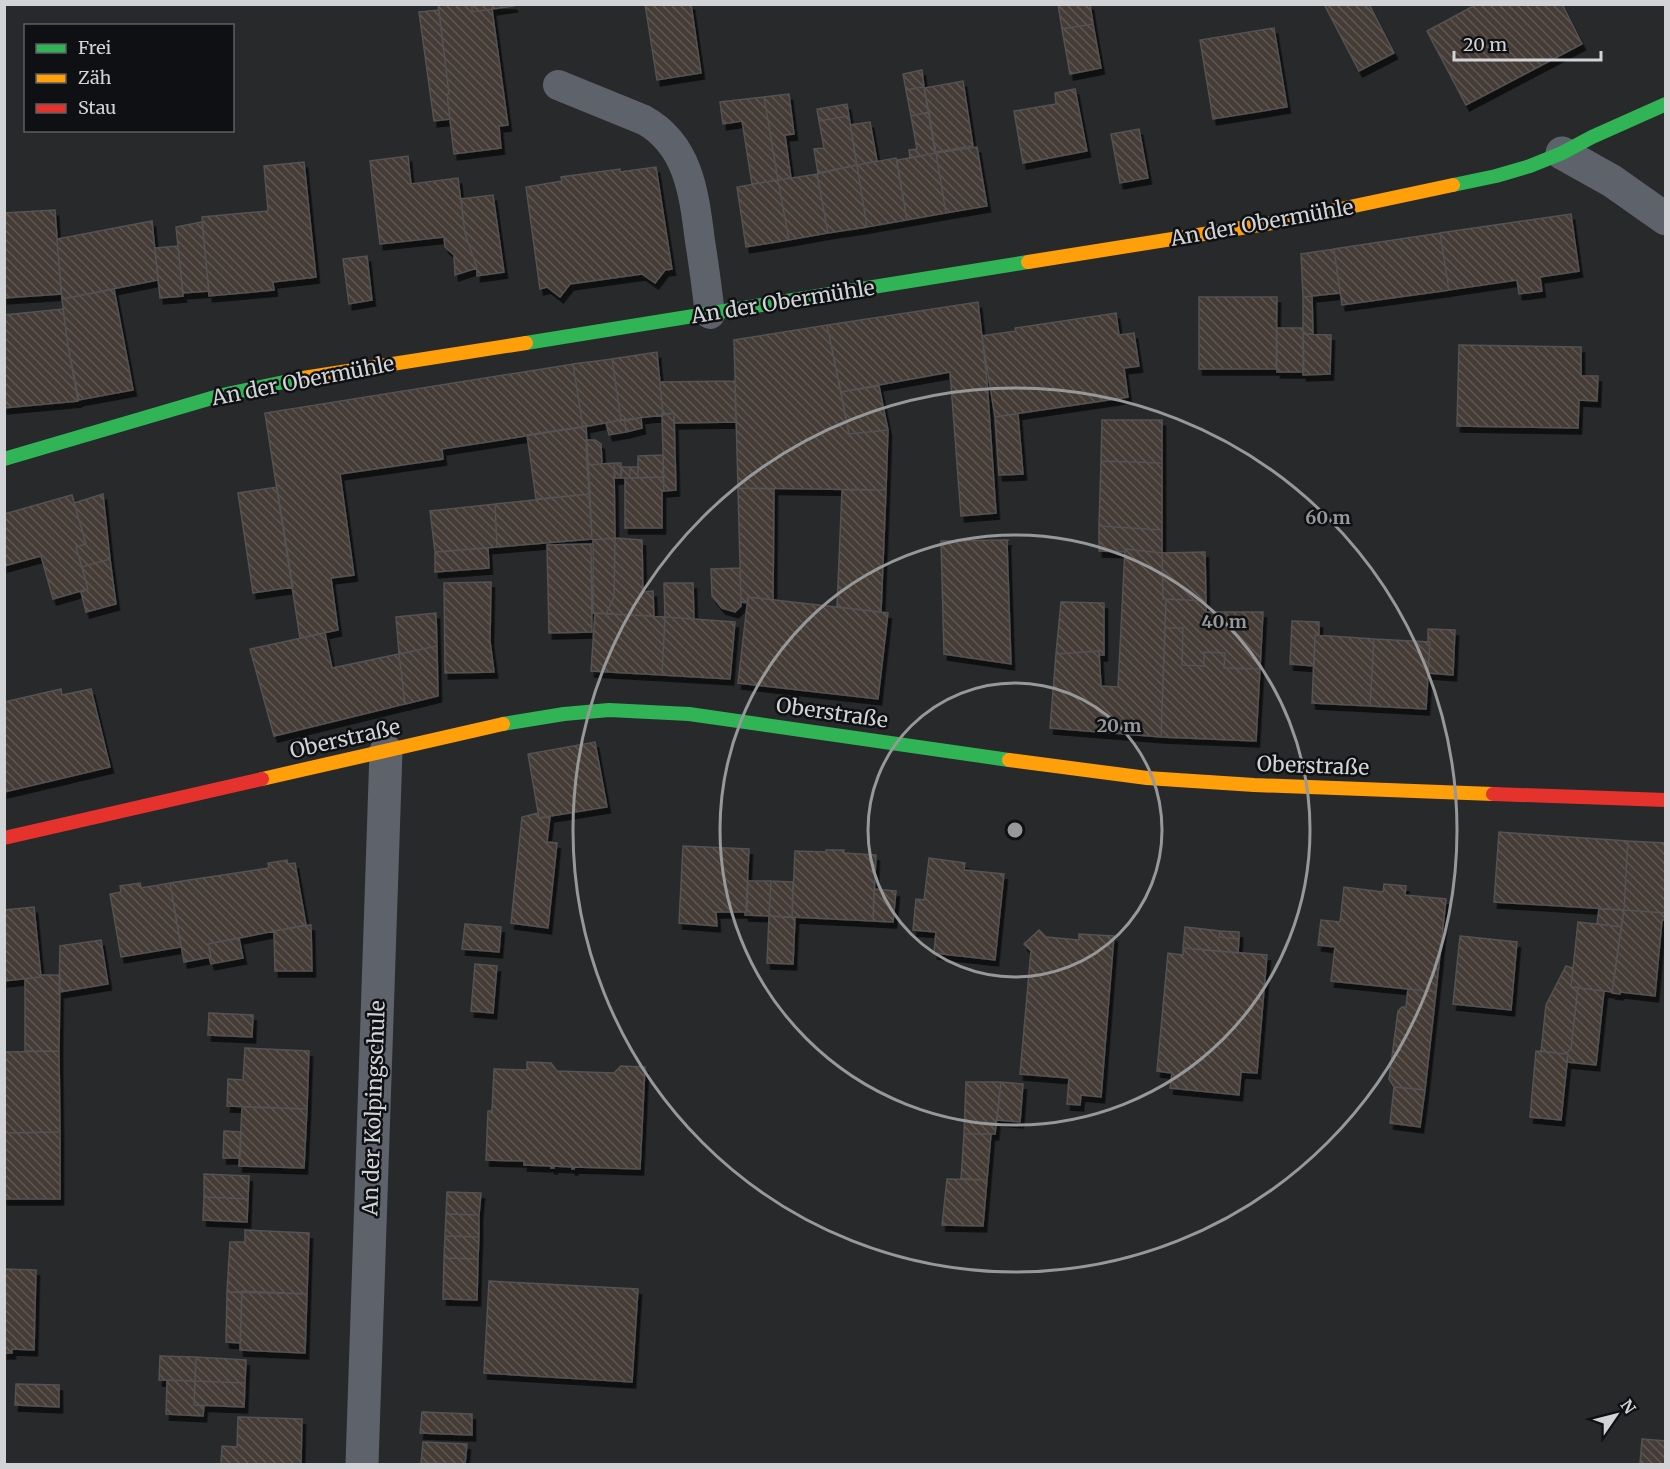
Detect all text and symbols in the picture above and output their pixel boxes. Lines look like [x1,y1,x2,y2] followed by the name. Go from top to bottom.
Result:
[24,24,234,132] legend
[1454,24,1601,62] scale bar
[1463,33,1507,56] text: 20 m
[78,36,112,59] text: Frei
[78,66,112,89] text: Zäh
[78,96,116,119] text: Stau
[1167,193,1356,252] street label: An der Obermühle
[688,274,877,329] street label: An der Obermühle
[208,350,396,412] street label: An der Obermühle
[1305,506,1351,529] text: 60 m
[1201,610,1247,633] text: 40 m
[774,691,890,734] street label: Oberstraße
[287,713,403,764] street label: Oberstraße
[1097,714,1141,737] text: 20 m
[1256,750,1370,781] street label: Oberstraße
[1005,820,1025,840] centre of rings
[356,1000,391,1217] street label: An der Kolpingschule
[1586,1385,1646,1445] north arrow
[1616,1395,1640,1418] text: N

